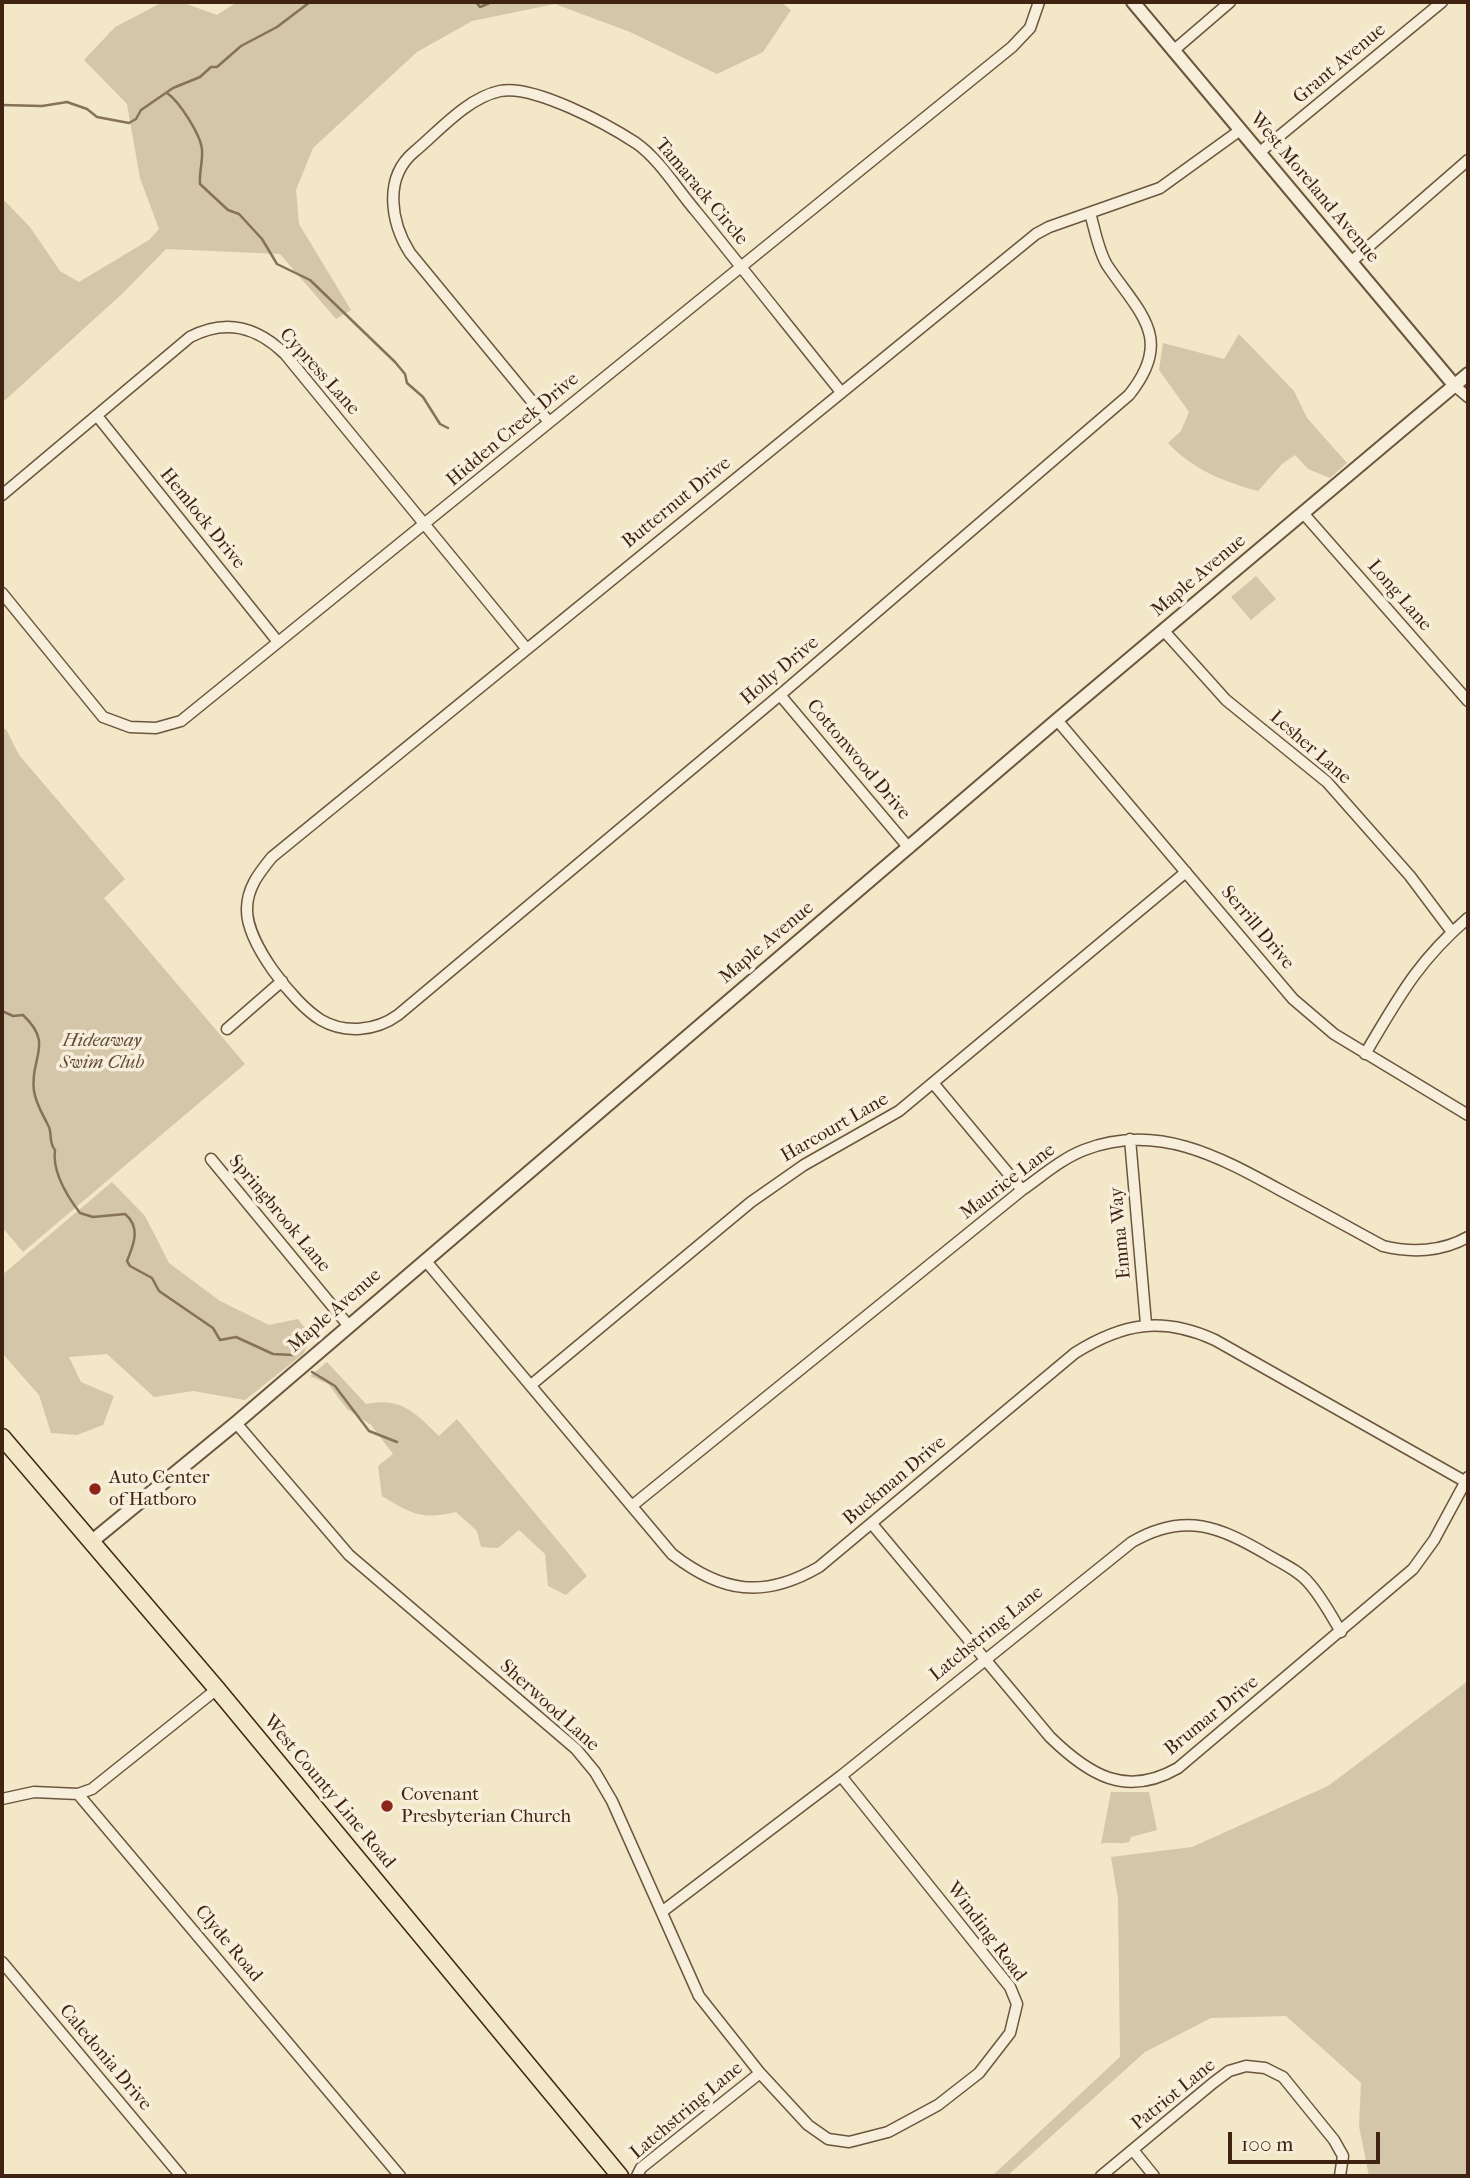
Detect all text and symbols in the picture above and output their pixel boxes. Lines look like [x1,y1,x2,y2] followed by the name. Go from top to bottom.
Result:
[1289,19,1391,109] street label: Grant Avenue
[1244,108,1384,268] street label: West Moreland Avenue
[650,134,752,250] street label: Tamarack Circle
[274,324,364,420] street label: Cypress Lane
[442,368,584,492] street label: Hidden Creek Drive
[618,452,736,554] street label: Butternut Drive
[154,464,250,574] street label: Hemlock Drive
[1147,530,1251,622] street label: Maple Avenue
[1362,556,1436,636] street label: Long Lane
[736,632,824,710] street label: Holly Drive
[801,695,915,825] street label: Cottonwood Drive
[1265,706,1355,790] street label: Lesher Lane
[1215,882,1299,974] street label: Serrill Drive
[715,897,819,989] street label: Maple Avenue
[60,1030,144,1074] park label: Hideaway Swim Club
[777,1088,893,1168] street label: Harcourt Lane
[956,1139,1060,1225] street label: Maurice Lane
[223,1151,335,1277] street label: Springbrook Lane
[1106,1186,1136,1280] street label: Emma Way
[284,1264,386,1358] street label: Maple Avenue
[839,1431,951,1531] street label: Buckman Drive
[109,1467,210,1511] place label: Auto Center of Hatboro
[87,1481,103,1497] marker: Auto Center of Hatboro
[926,1581,1048,1687] street label: Latchstring Lane
[495,1655,603,1757] street label: Sherwood Lane
[1160,1671,1264,1761] street label: Brumar Drive
[258,1711,400,1873] street label: West County Line Road
[401,1784,571,1828] place label: Covenant Presbyterian Church
[379,1798,395,1814] marker: Covenant Presbyterian Church
[941,1878,1031,1986] street label: Winding Road
[189,1901,267,1987] street label: Clyde Road
[54,2000,156,2116] street label: Caledonia Drive
[1127,2054,1221,2136] street label: Patriot Lane
[626,2057,748,2165] street label: Latchstring Lane
[1232,2118,1384,2162] scale bar
[1241,2132,1294,2156] text: 100 m

